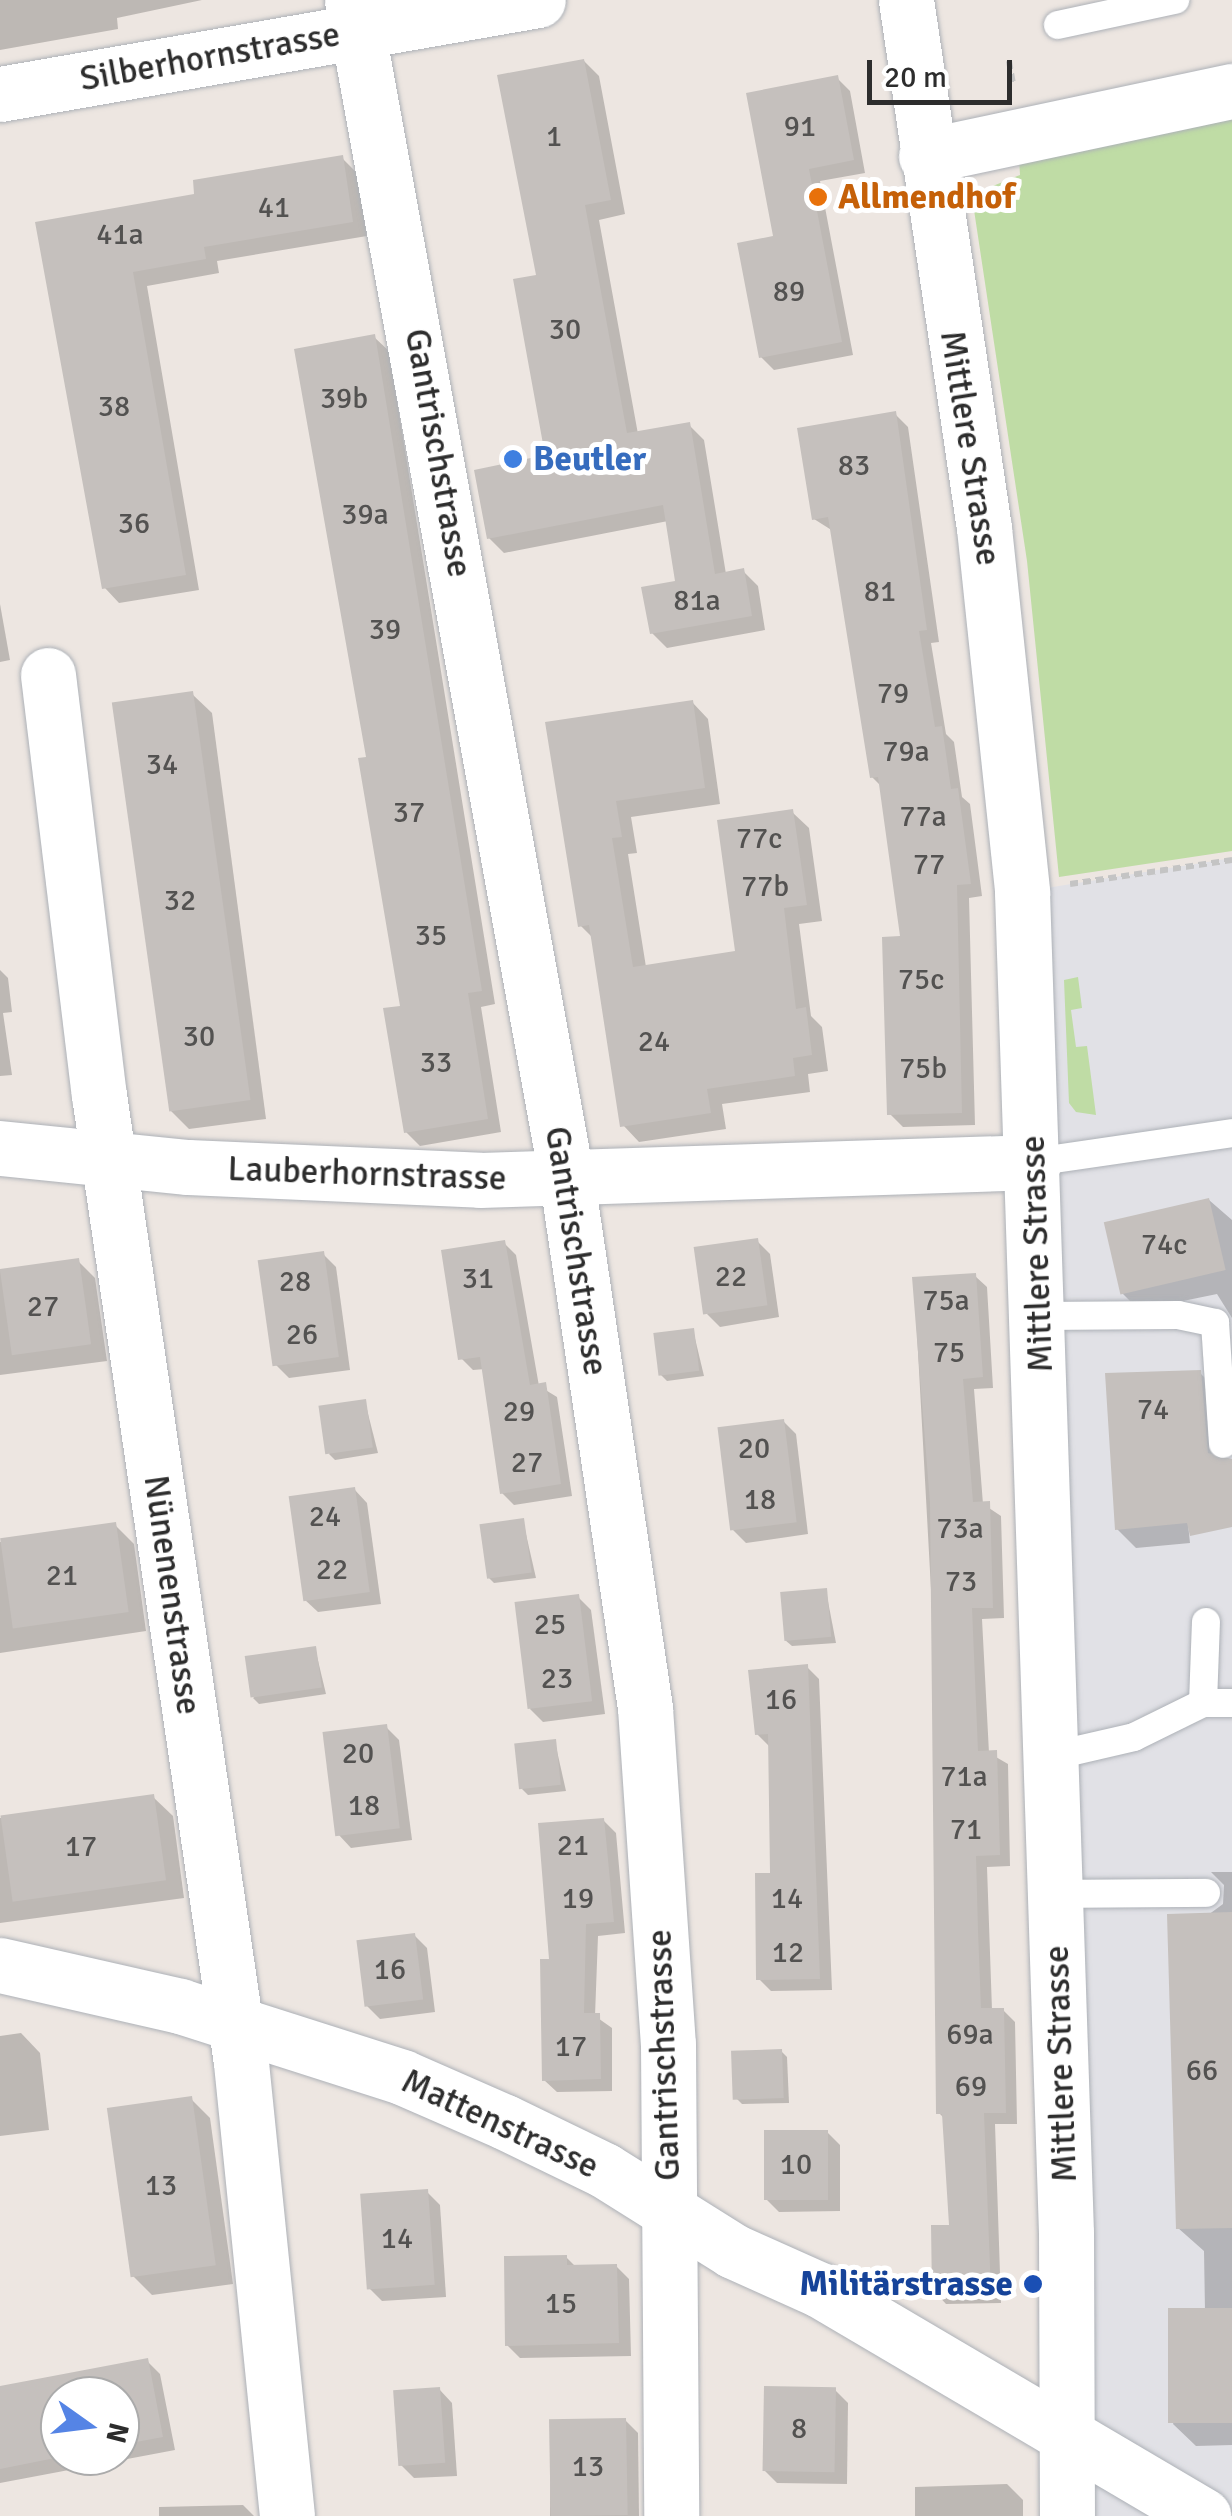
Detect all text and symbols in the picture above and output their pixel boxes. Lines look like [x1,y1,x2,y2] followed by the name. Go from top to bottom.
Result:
[77,13,343,101] street label: Silberhornstrasse
[872,40,1017,102] scale bar
[884,59,947,96] text: 20 m
[784,109,816,145] house number: 91
[546,119,562,155] house number: 1
[838,176,1015,218] place label: Allmendhof
[807,186,829,208] marker: Allmendhof
[258,190,290,226] house number: 41
[96,217,144,253] house number: 41a
[773,274,805,310] house number: 89
[549,312,581,348] house number: 30
[395,326,481,580] street label: Gantrischstrasse
[931,328,1009,568] street label: Mittlere Strasse
[320,381,368,417] house number: 39b
[98,389,130,425] house number: 38
[533,438,646,480] place label: Beutler
[502,448,524,470] marker: Beutler
[838,448,870,484] house number: 83
[341,497,389,533] house number: 39a
[118,506,150,542] house number: 36
[864,574,896,610] house number: 81
[673,583,721,619] house number: 81a
[369,612,401,648] house number: 39
[877,676,909,712] house number: 79
[882,734,930,770] house number: 79a
[146,747,178,783] house number: 34
[393,795,425,831] house number: 37
[899,799,947,835] house number: 77a
[736,821,782,857] house number: 77c
[913,847,945,883] house number: 77
[741,869,789,905] house number: 77b
[164,883,196,919] house number: 32
[415,918,447,954] house number: 35
[898,962,944,998] house number: 75c
[183,1019,215,1055] house number: 30
[638,1024,670,1060] house number: 24
[420,1045,452,1081] house number: 33
[899,1051,947,1087] house number: 75b
[536,1124,616,1378] street label: Gantrischstrasse
[1012,1135,1062,1373] street label: Mittlere Strasse
[227,1148,507,1200] street label: Lauberhornstrasse
[1141,1227,1187,1263] house number: 74c
[715,1259,747,1295] house number: 22
[462,1261,494,1297] house number: 31
[279,1264,311,1300] house number: 28
[922,1283,970,1319] house number: 75a
[27,1289,59,1325] house number: 27
[286,1317,318,1353] house number: 26
[933,1335,965,1371] house number: 75
[1137,1392,1169,1428] house number: 74
[503,1394,535,1430] house number: 29
[738,1431,770,1467] house number: 20
[511,1445,543,1481] house number: 27
[134,1473,210,1717] street label: Nünenenstrasse
[744,1482,776,1518] house number: 18
[309,1499,341,1535] house number: 24
[936,1511,984,1547] house number: 73a
[316,1552,348,1588] house number: 22
[46,1558,78,1594] house number: 21
[945,1564,977,1600] house number: 73
[534,1607,566,1643] house number: 25
[541,1661,573,1697] house number: 23
[765,1682,797,1718] house number: 16
[342,1736,374,1772] house number: 20
[940,1759,988,1795] house number: 71a
[348,1788,380,1824] house number: 18
[950,1812,982,1848] house number: 71
[557,1828,589,1864] house number: 21
[65,1829,97,1865] house number: 17
[562,1881,594,1917] house number: 19
[771,1881,803,1917] house number: 14
[639,1929,689,2181] street label: Gantrischstrasse
[772,1935,804,1971] house number: 12
[1036,1945,1086,2183] street label: Mittlere Strasse
[374,1952,406,1988] house number: 16
[946,2017,994,2053] house number: 69a
[555,2029,587,2065] house number: 17
[1186,2053,1218,2089] house number: 66
[395,2060,605,2188] street label: Mattenstrasse
[955,2069,987,2105] house number: 69
[780,2147,812,2183] house number: 10
[145,2168,177,2204] house number: 13
[381,2221,413,2257] house number: 14
[799,2263,1013,2305] place label: Militärstrasse
[1022,2273,1044,2295] marker: Militärstrasse
[545,2286,577,2322] house number: 15
[40,2376,140,2476] north arrow
[791,2411,807,2447] house number: 8
[98,2419,136,2446] text: N
[572,2449,604,2485] house number: 13

